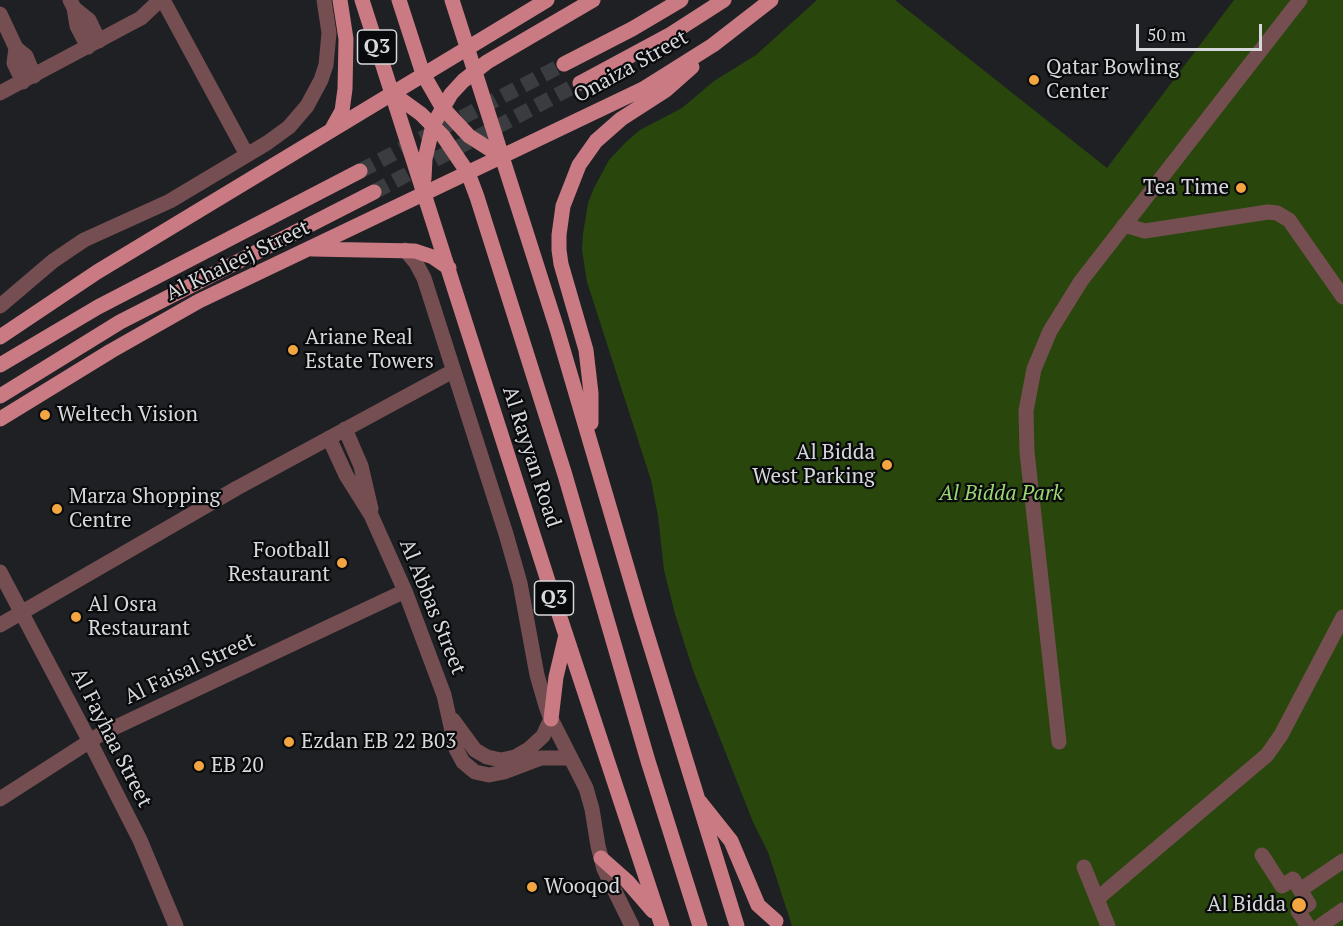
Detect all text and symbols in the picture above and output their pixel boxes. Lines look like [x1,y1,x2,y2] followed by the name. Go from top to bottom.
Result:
[1139,12,1265,50] scale bar
[1147,22,1186,46] text: 50 m
[569,25,693,109] street label: Onaiza Street
[358,30,397,64] road number: Q3
[1046,55,1179,105] place label: Qatar Bowling Center
[1027,73,1041,87] marker: Qatar Bowling Center
[1143,175,1229,201] place label: Tea Time
[1234,181,1248,195] marker: Tea Time
[162,215,314,307] street label: Al Khaleej Street
[305,325,434,375] place label: Ariane Real Estate Towers
[286,343,300,357] marker: Ariane Real Estate Towers
[496,383,566,531] street label: Al Rayyan Road
[57,402,198,428] place label: Weltech Vision
[38,408,52,422] marker: Weltech Vision
[752,440,875,490] place label: Al Bidda West Parking
[880,458,894,472] marker: Al Bidda West Parking
[939,481,1063,507] park label: Al Bidda Park
[69,484,221,534] place label: Marza Shopping Centre
[50,502,64,516] marker: Marza Shopping Centre
[393,536,471,678] street label: Al Abbas Street
[228,538,330,588] place label: Football Restaurant
[335,556,349,570] marker: Football Restaurant
[534,581,574,615] road number: Q3
[88,592,190,642] place label: Al Osra Restaurant
[69,610,83,624] marker: Al Osra Restaurant
[121,628,259,710] street label: Al Faisal Street
[65,664,157,812] street label: Al Fayhaa Street
[301,729,456,755] place label: Ezdan EB 22 B03
[282,735,296,749] marker: Ezdan EB 22 B03
[211,753,264,779] place label: EB 20
[192,759,206,773] marker: EB 20
[544,874,620,900] place label: Wooqod
[525,880,539,894] marker: Wooqod
[1207,892,1286,918] place label: Al Bidda
[1290,896,1308,914] marker: Al Bidda

